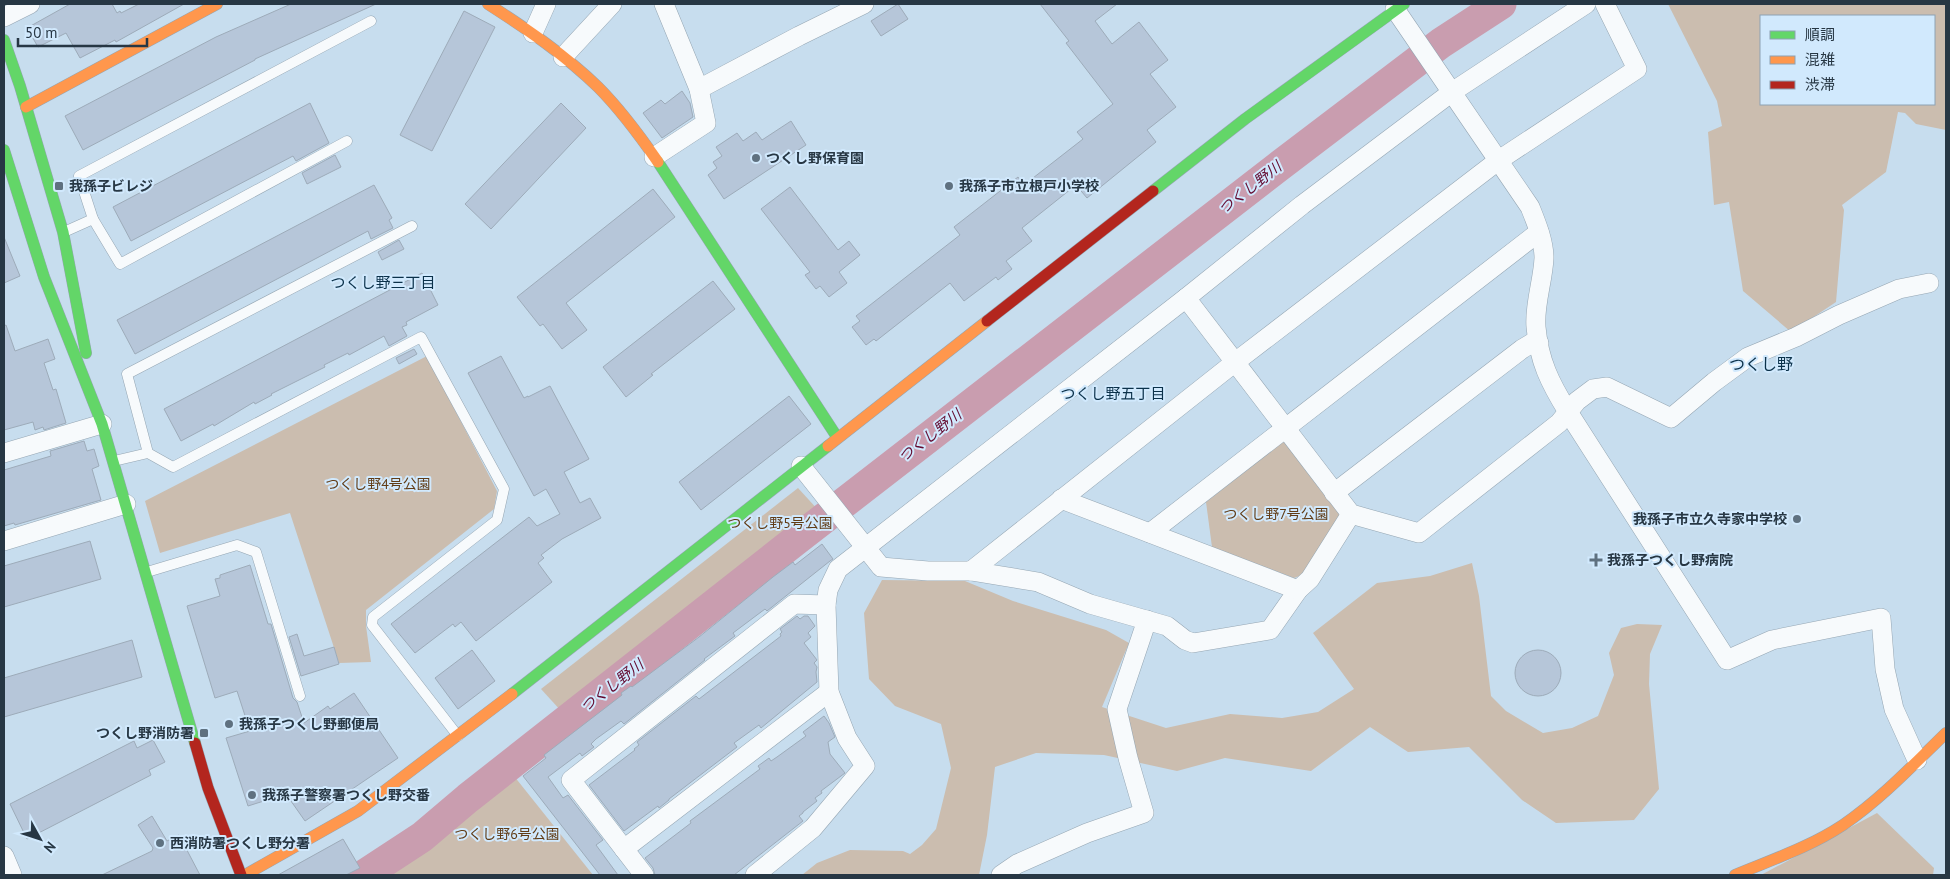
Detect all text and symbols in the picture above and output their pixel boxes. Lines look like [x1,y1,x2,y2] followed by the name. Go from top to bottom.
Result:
[18,15,146,47] scale bar
[1760,15,1935,105] legend
[25,23,58,42] text: 50 m
[1805,25,1835,44] text: 順調
[1805,50,1835,69] text: 混雑
[1805,75,1835,94] text: 渋滞
[766,149,864,167] place label: つくし野保育園
[750,152,762,164] marker: つくし野保育園
[1214,156,1287,218] water label: つくし野川
[69,177,153,195] place label: 我孫子ビレジ
[959,177,1099,195] place label: 我孫子市立根戸小学校
[53,180,65,192] marker: 我孫子ビレジ
[943,180,955,192] marker: 我孫子市立根戸小学校
[330,273,436,292] district label: つくし野三丁目
[1729,354,1793,374] district label: つくし野
[1060,384,1166,403] district label: つくし野五丁目
[894,404,967,466] water label: つくし野川
[325,475,431,493] park label: つくし野4号公園
[1223,505,1329,523] park label: つくし野7号公園
[1633,510,1787,528] place label: 我孫子市立久寺家中学校
[1791,513,1803,525] marker: 我孫子市立久寺家中学校
[727,514,833,532] park label: つくし野5号公園
[1607,551,1733,569] place label: 我孫子つくし野病院
[1589,553,1603,567] marker: 我孫子つくし野病院
[576,654,649,716] water label: つくし野川
[239,715,379,733] place label: 我孫子つくし野郵便局
[223,718,235,730] marker: 我孫子つくし野郵便局
[96,724,194,742] place label: つくし野消防署
[198,727,210,739] marker: つくし野消防署
[262,786,430,804] place label: 我孫子警察署つくし野交番
[246,789,258,801] marker: 我孫子警察署つくし野交番
[15,814,65,864] north arrow
[454,825,560,843] park label: つくし野6号公園
[170,834,310,852] place label: 西消防署つくし野分署
[154,837,166,849] marker: 西消防署つくし野分署
[40,838,60,857] text: N

